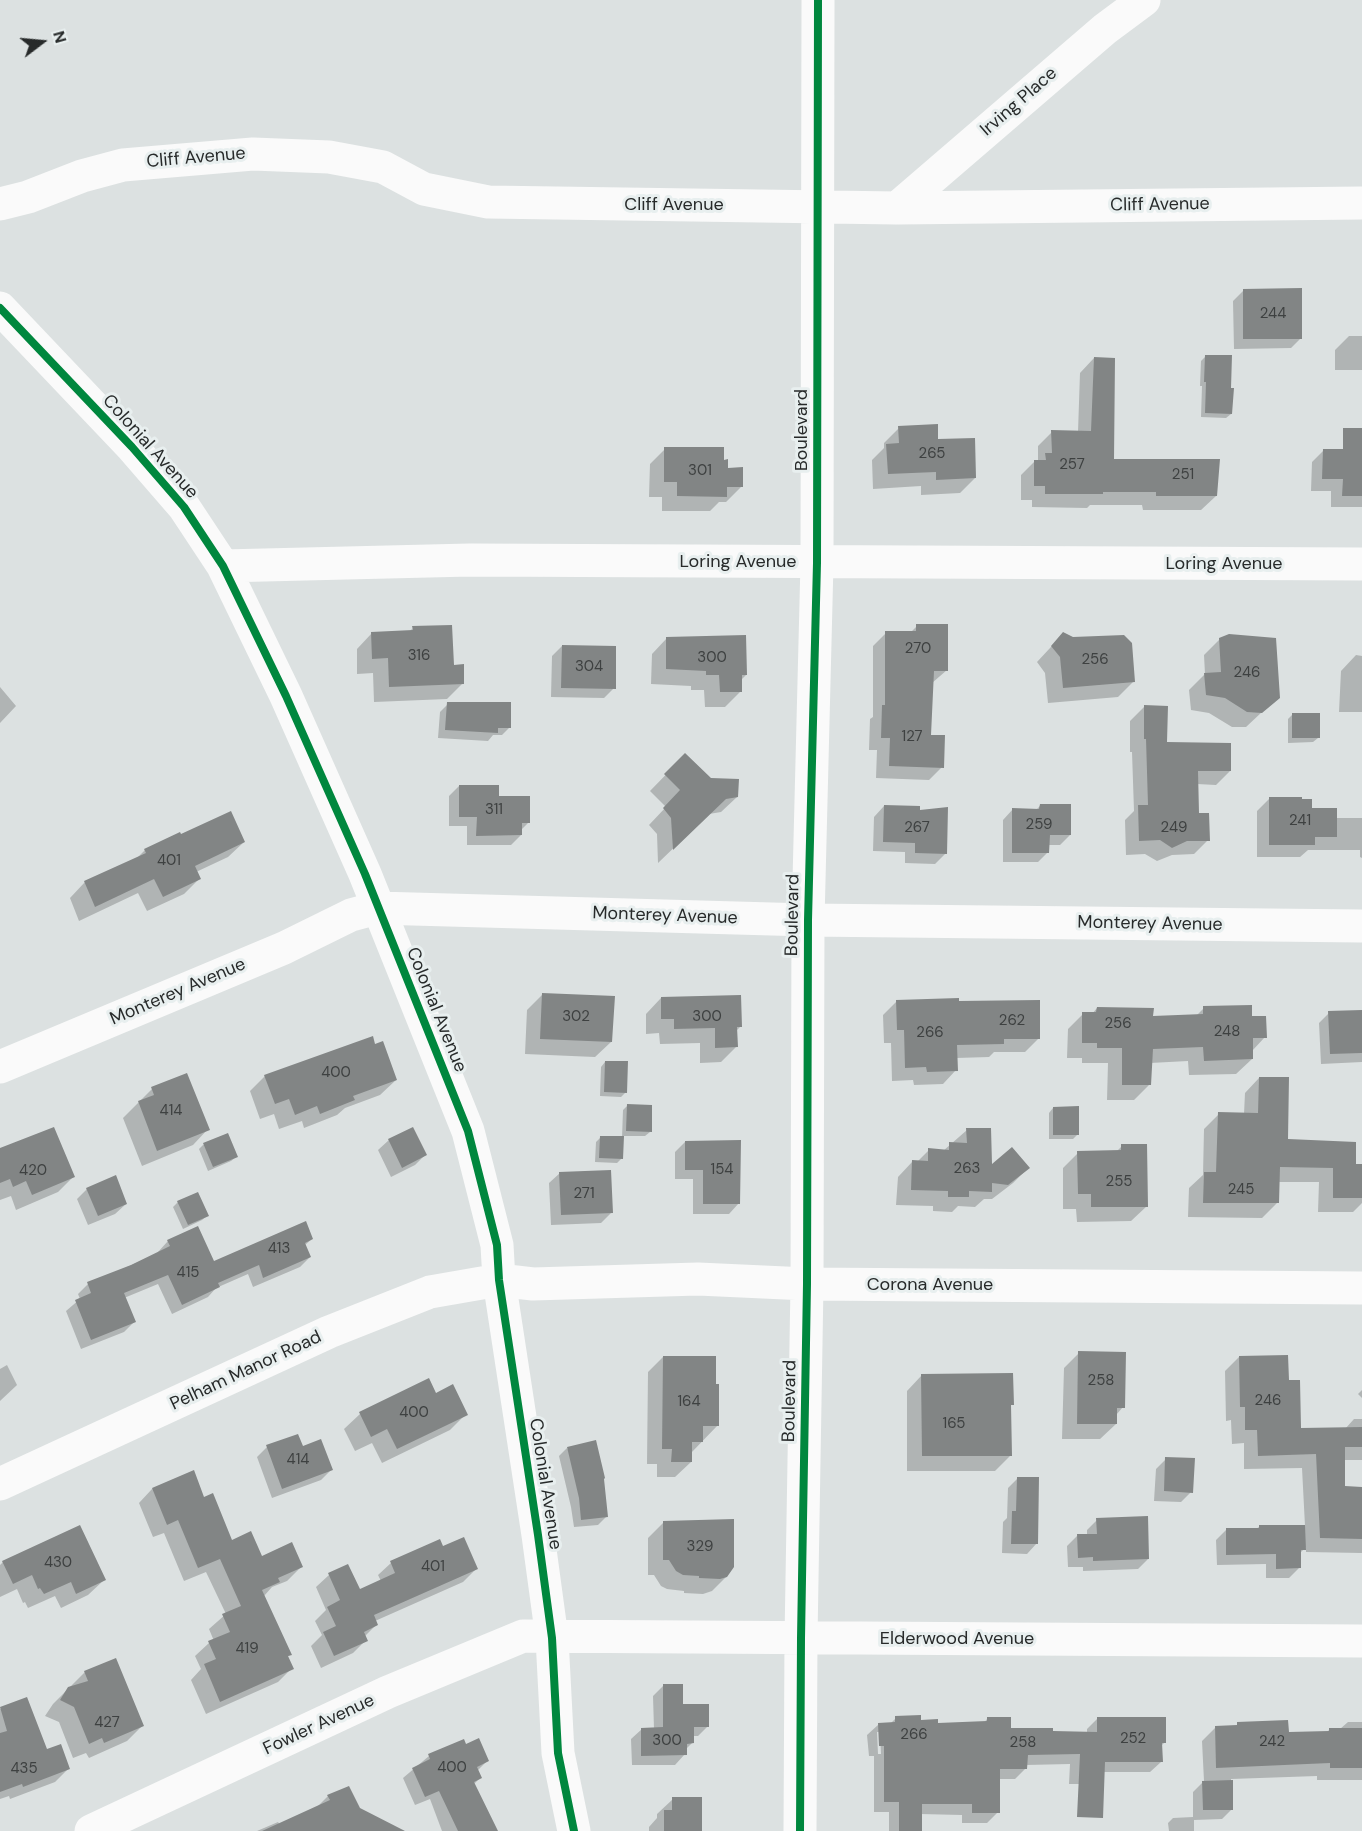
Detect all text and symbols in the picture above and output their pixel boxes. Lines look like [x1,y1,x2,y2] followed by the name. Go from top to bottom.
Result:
[12,12,72,72] north arrow
[48,28,71,45] text: N
[976,63,1062,141] street label: Irving Place
[146,143,246,173] street label: Cliff Avenue
[1110,193,1210,217] street label: Cliff Avenue
[624,194,724,216] street label: Cliff Avenue
[1260,305,1286,323] house number: 244
[791,389,813,471] street label: Boulevard
[98,390,202,504] street label: Colonial Avenue
[919,445,945,463] house number: 265
[1059,456,1085,474] house number: 257
[688,462,712,480] house number: 301
[1172,466,1194,484] house number: 251
[679,551,797,573] street label: Loring Avenue
[1165,553,1283,575] street label: Loring Avenue
[905,640,931,658] house number: 270
[408,647,430,665] house number: 316
[697,649,727,667] house number: 300
[1081,651,1109,669] house number: 256
[575,658,603,676] house number: 304
[1234,664,1260,682] house number: 246
[901,728,923,746] house number: 127
[485,801,503,819] house number: 311
[1289,812,1311,830] house number: 241
[1026,816,1052,834] house number: 259
[904,819,930,837] house number: 267
[1161,819,1187,837] house number: 249
[157,852,181,870] house number: 401
[781,874,805,956] street label: Boulevard
[592,903,738,929] street label: Monterey Avenue
[1077,912,1223,936] street label: Monterey Avenue
[401,944,471,1076] street label: Colonial Avenue
[107,954,249,1030] street label: Monterey Avenue
[562,1008,590,1026] house number: 302
[692,1008,722,1026] house number: 300
[999,1012,1025,1030] house number: 262
[1104,1015,1132,1033] house number: 256
[1214,1023,1240,1041] house number: 248
[916,1024,944,1042] house number: 266
[321,1064,351,1082] house number: 400
[160,1102,182,1120] house number: 414
[954,1160,980,1178] house number: 263
[711,1161,733,1179] house number: 154
[19,1162,47,1180] house number: 420
[1106,1173,1132,1191] house number: 255
[1228,1181,1254,1199] house number: 245
[573,1185,595,1203] house number: 271
[268,1240,290,1258] house number: 413
[177,1264,199,1282] house number: 415
[867,1274,993,1296] street label: Corona Avenue
[167,1326,325,1416] street label: Pelham Manor Road
[778,1360,802,1442] street label: Boulevard
[1088,1372,1114,1390] house number: 258
[1255,1392,1281,1410] house number: 246
[677,1393,701,1411] house number: 164
[399,1404,429,1422] house number: 400
[943,1415,965,1433] house number: 165
[524,1417,566,1551] street label: Colonial Avenue
[287,1451,309,1469] house number: 414
[687,1538,713,1556] house number: 329
[44,1554,72,1572] house number: 430
[421,1558,445,1576] house number: 401
[880,1628,1034,1650] street label: Elderwood Avenue
[235,1640,259,1658] house number: 419
[260,1690,378,1760] street label: Fowler Avenue
[94,1714,120,1732] house number: 427
[900,1726,928,1744] house number: 266
[1120,1730,1146,1748] house number: 252
[652,1732,682,1750] house number: 300
[1259,1733,1285,1751] house number: 242
[1010,1734,1036,1752] house number: 258
[437,1759,467,1777] house number: 400
[10,1760,38,1778] house number: 435

